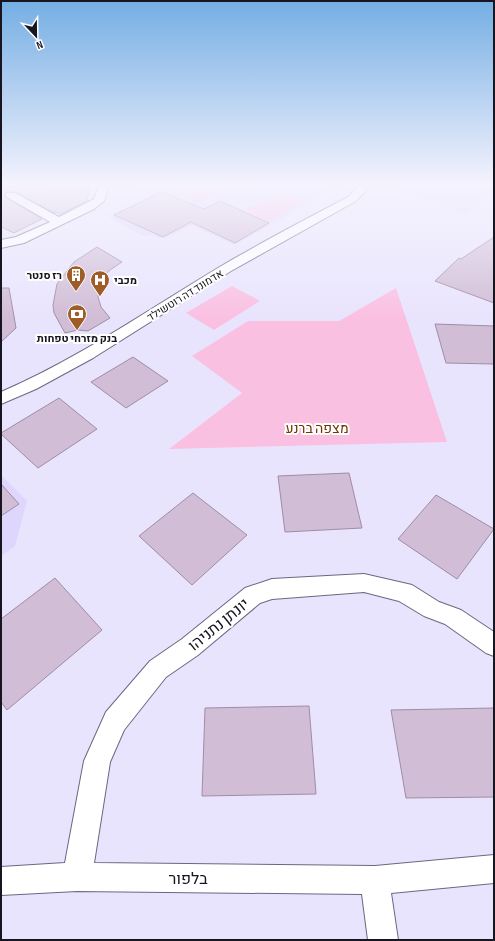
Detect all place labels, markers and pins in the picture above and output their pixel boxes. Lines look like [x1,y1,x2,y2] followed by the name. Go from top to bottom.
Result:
[65,264,87,292] building icon: רז סנטר
[27,269,62,282] place label: רז סנטר
[89,269,111,297] hospital icon: מכבי
[114,274,137,287] place label: מכבי
[66,303,88,331] bank icon: בנק מזרחי טפחות
[37,332,117,345] place label: בנק מזרחי טפחות

